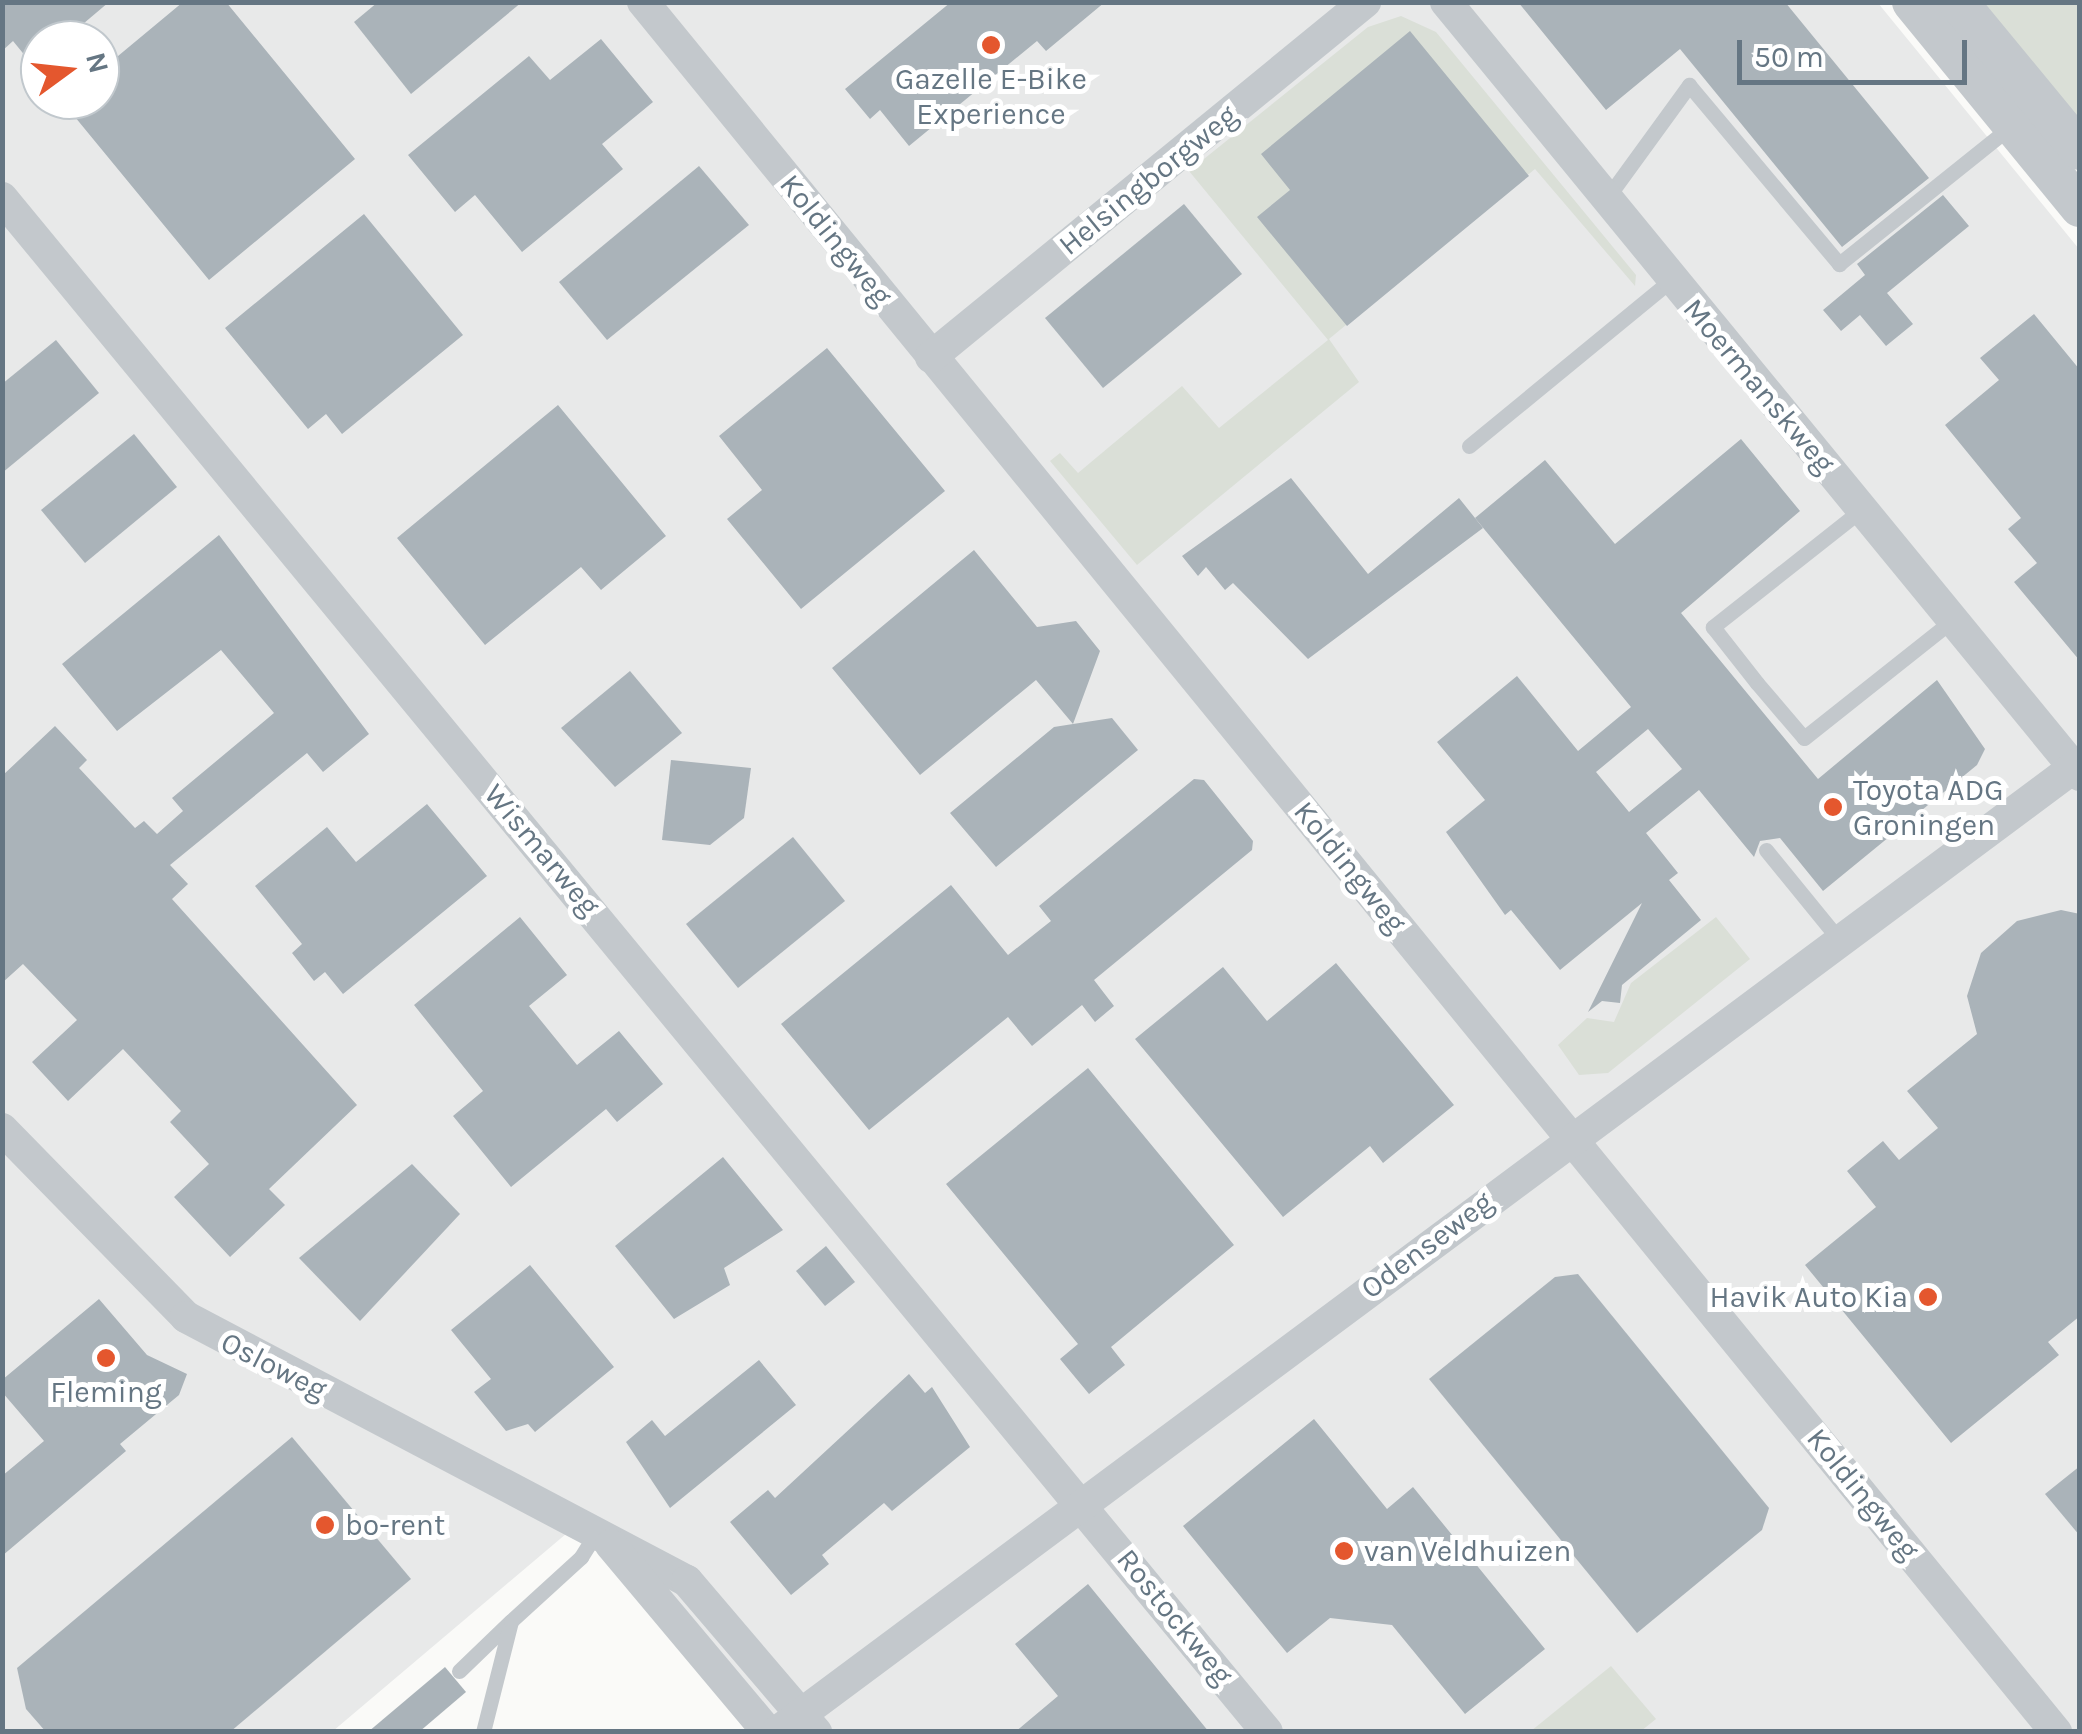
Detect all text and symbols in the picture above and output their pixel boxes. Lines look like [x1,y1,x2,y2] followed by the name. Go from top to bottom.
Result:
[20,20,120,120] north arrow
[1742,20,1972,82] scale bar
[980,34,1002,56] marker: Gazelle E-Bike Experience
[1754,39,1824,75] text: 50 m
[79,49,116,77] text: N
[895,61,1087,132] place label: Gazelle E-Bike Experience
[1052,97,1244,263] street label: Helsingborgweg
[772,167,900,313] street label: Koldingweg
[1675,291,1843,481] street label: Moermanskweg
[1853,772,2004,842] place label: Toyota ADG Groningen
[476,777,608,923] street label: Wismarweg
[1286,794,1414,940] street label: Koldingweg
[1822,796,1844,818] marker: Toyota ADG Groningen
[1354,1184,1500,1306] street label: Odenseweg
[1710,1279,1908,1315] place label: Havik Auto Kia
[1917,1286,1939,1308] marker: Havik Auto Kia
[215,1324,333,1408] street label: Osloweg
[95,1347,117,1369] marker: Fleming
[50,1374,162,1410] place label: Fleming
[1799,1421,1927,1567] street label: Koldingweg
[345,1507,445,1543] place label: bo-rent
[314,1514,336,1536] marker: bo-rent
[1364,1533,1571,1569] place label: van Veldhuizen
[1333,1540,1355,1562] marker: van Veldhuizen
[1109,1542,1241,1692] street label: Rostockweg

